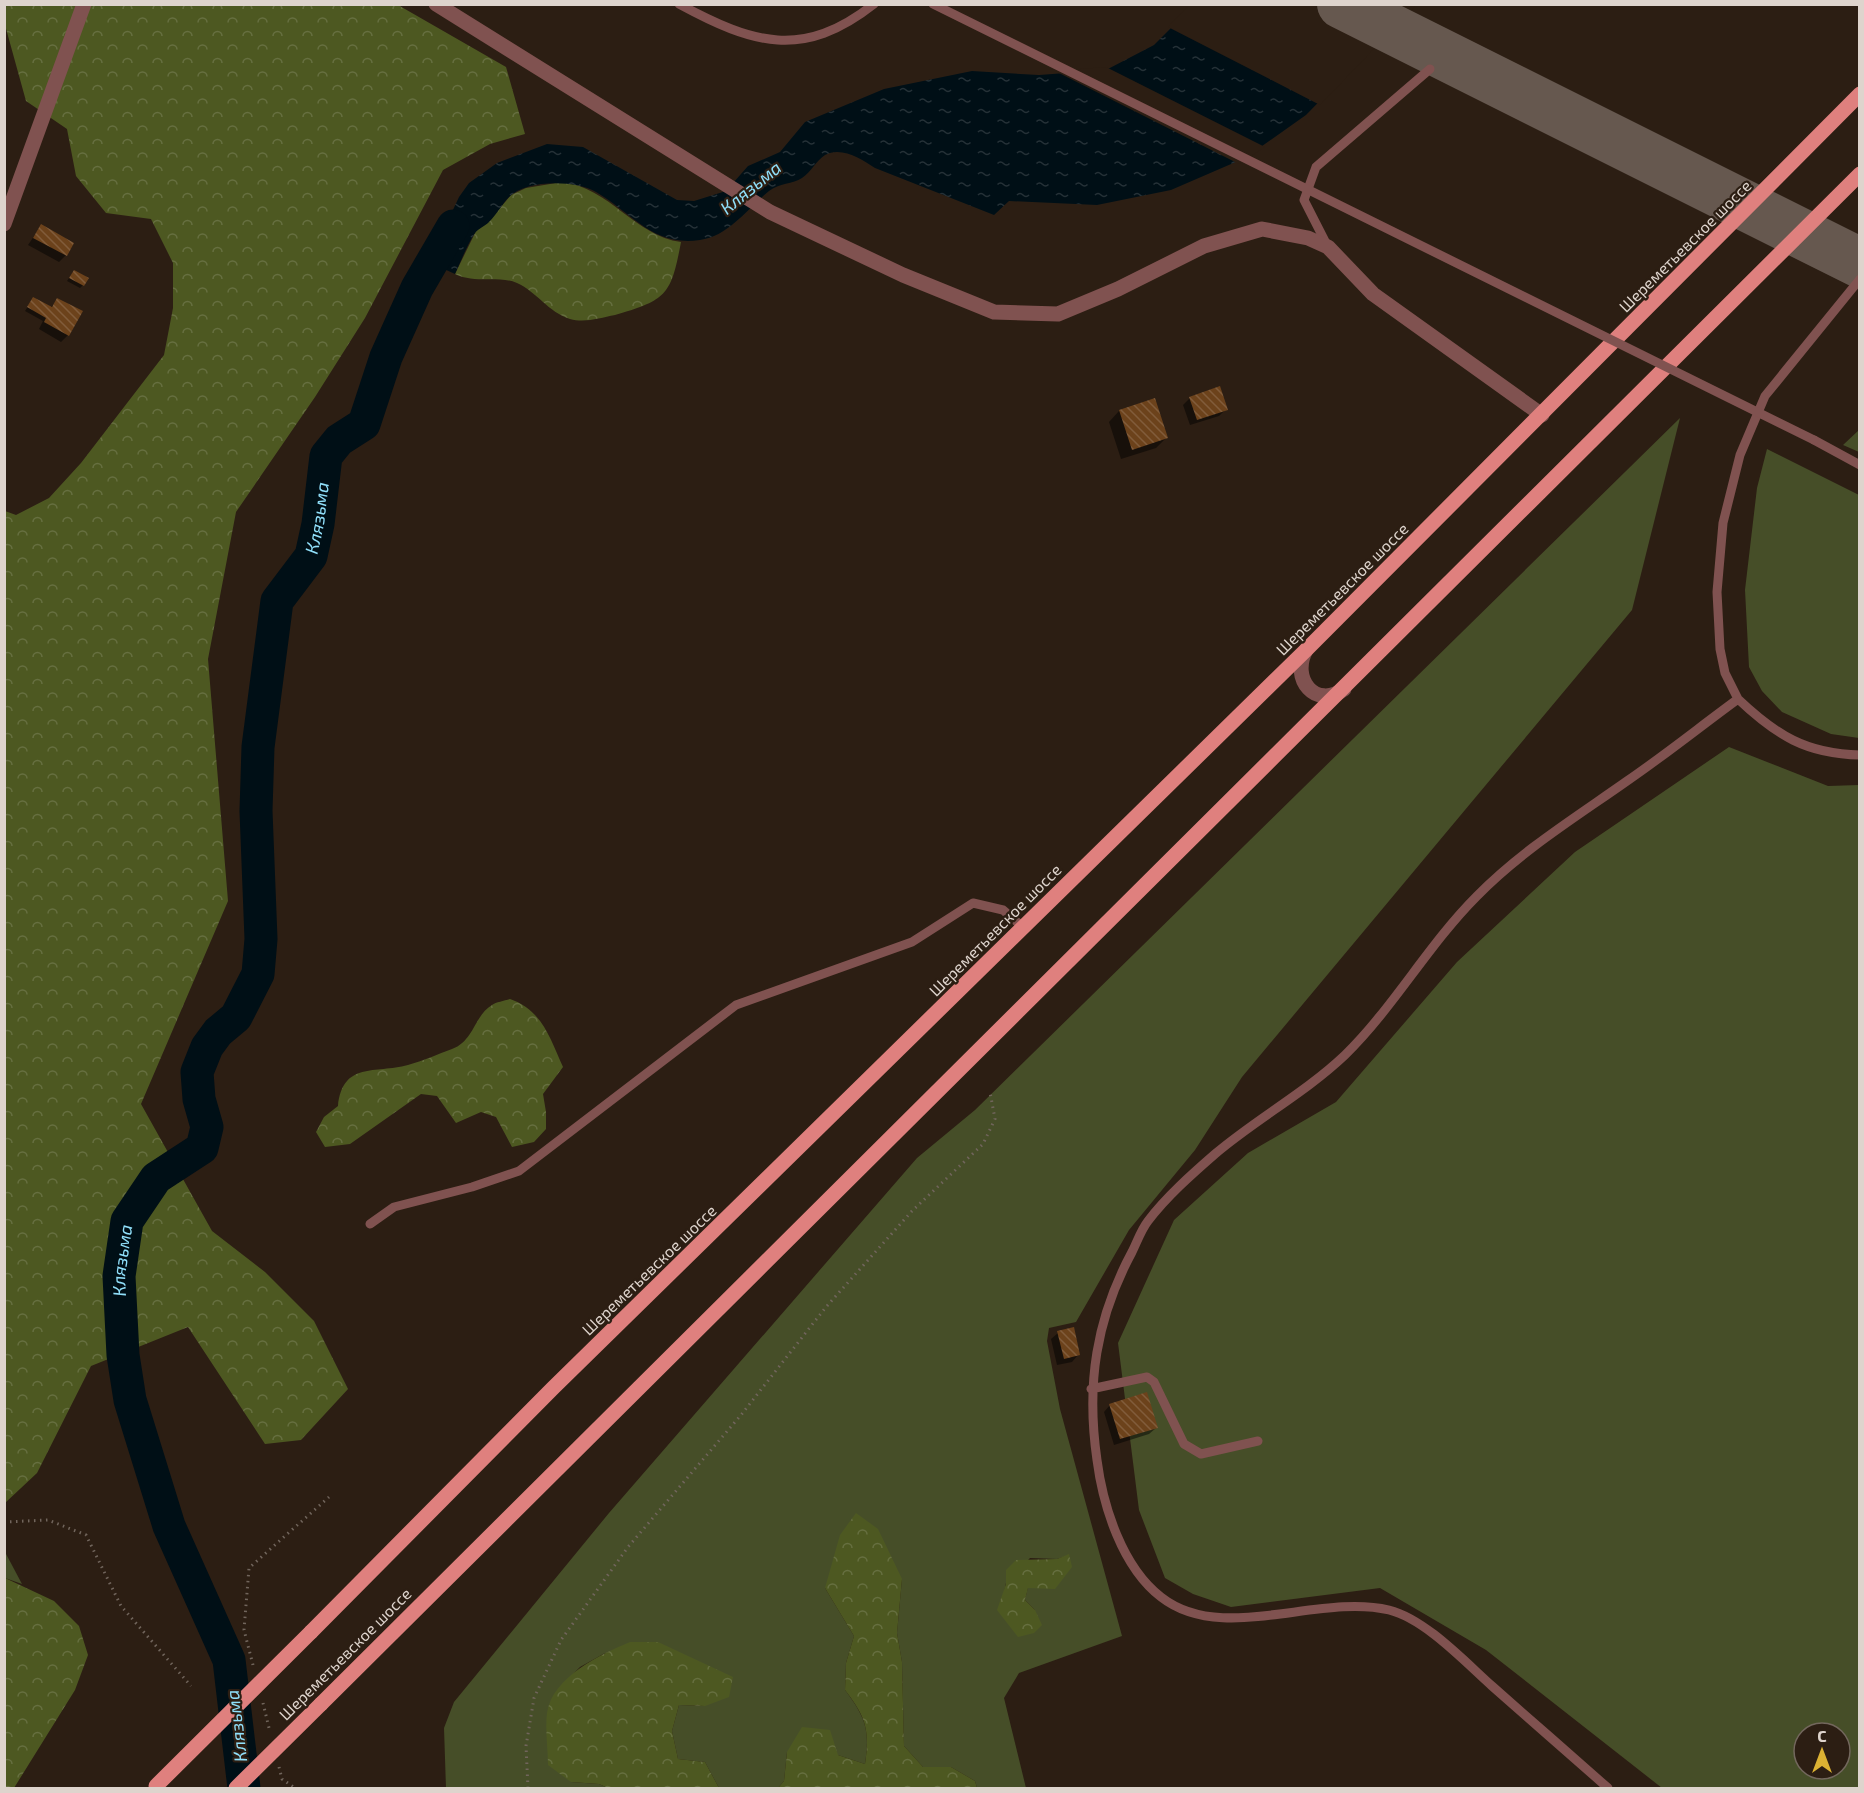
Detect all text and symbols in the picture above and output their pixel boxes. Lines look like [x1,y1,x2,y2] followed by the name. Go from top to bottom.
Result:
[715,156,785,219] water label: Клязьма
[1615,176,1755,316] street label: Шереметьевское шоссе
[300,481,333,556] water label: Клязьма
[1272,519,1412,659] street label: Шереметьевское шоссе
[925,860,1065,1000] street label: Шереметьевское шоссе
[578,1201,720,1339] street label: Шереметьевское шоссе
[107,1223,136,1297] water label: Клязьма
[275,1584,415,1724] street label: Шереметьевское шоссе
[221,1689,251,1763] water label: Клязьма
[1792,1721,1852,1781] north arrow
[1817,1726,1827,1745] text: С

